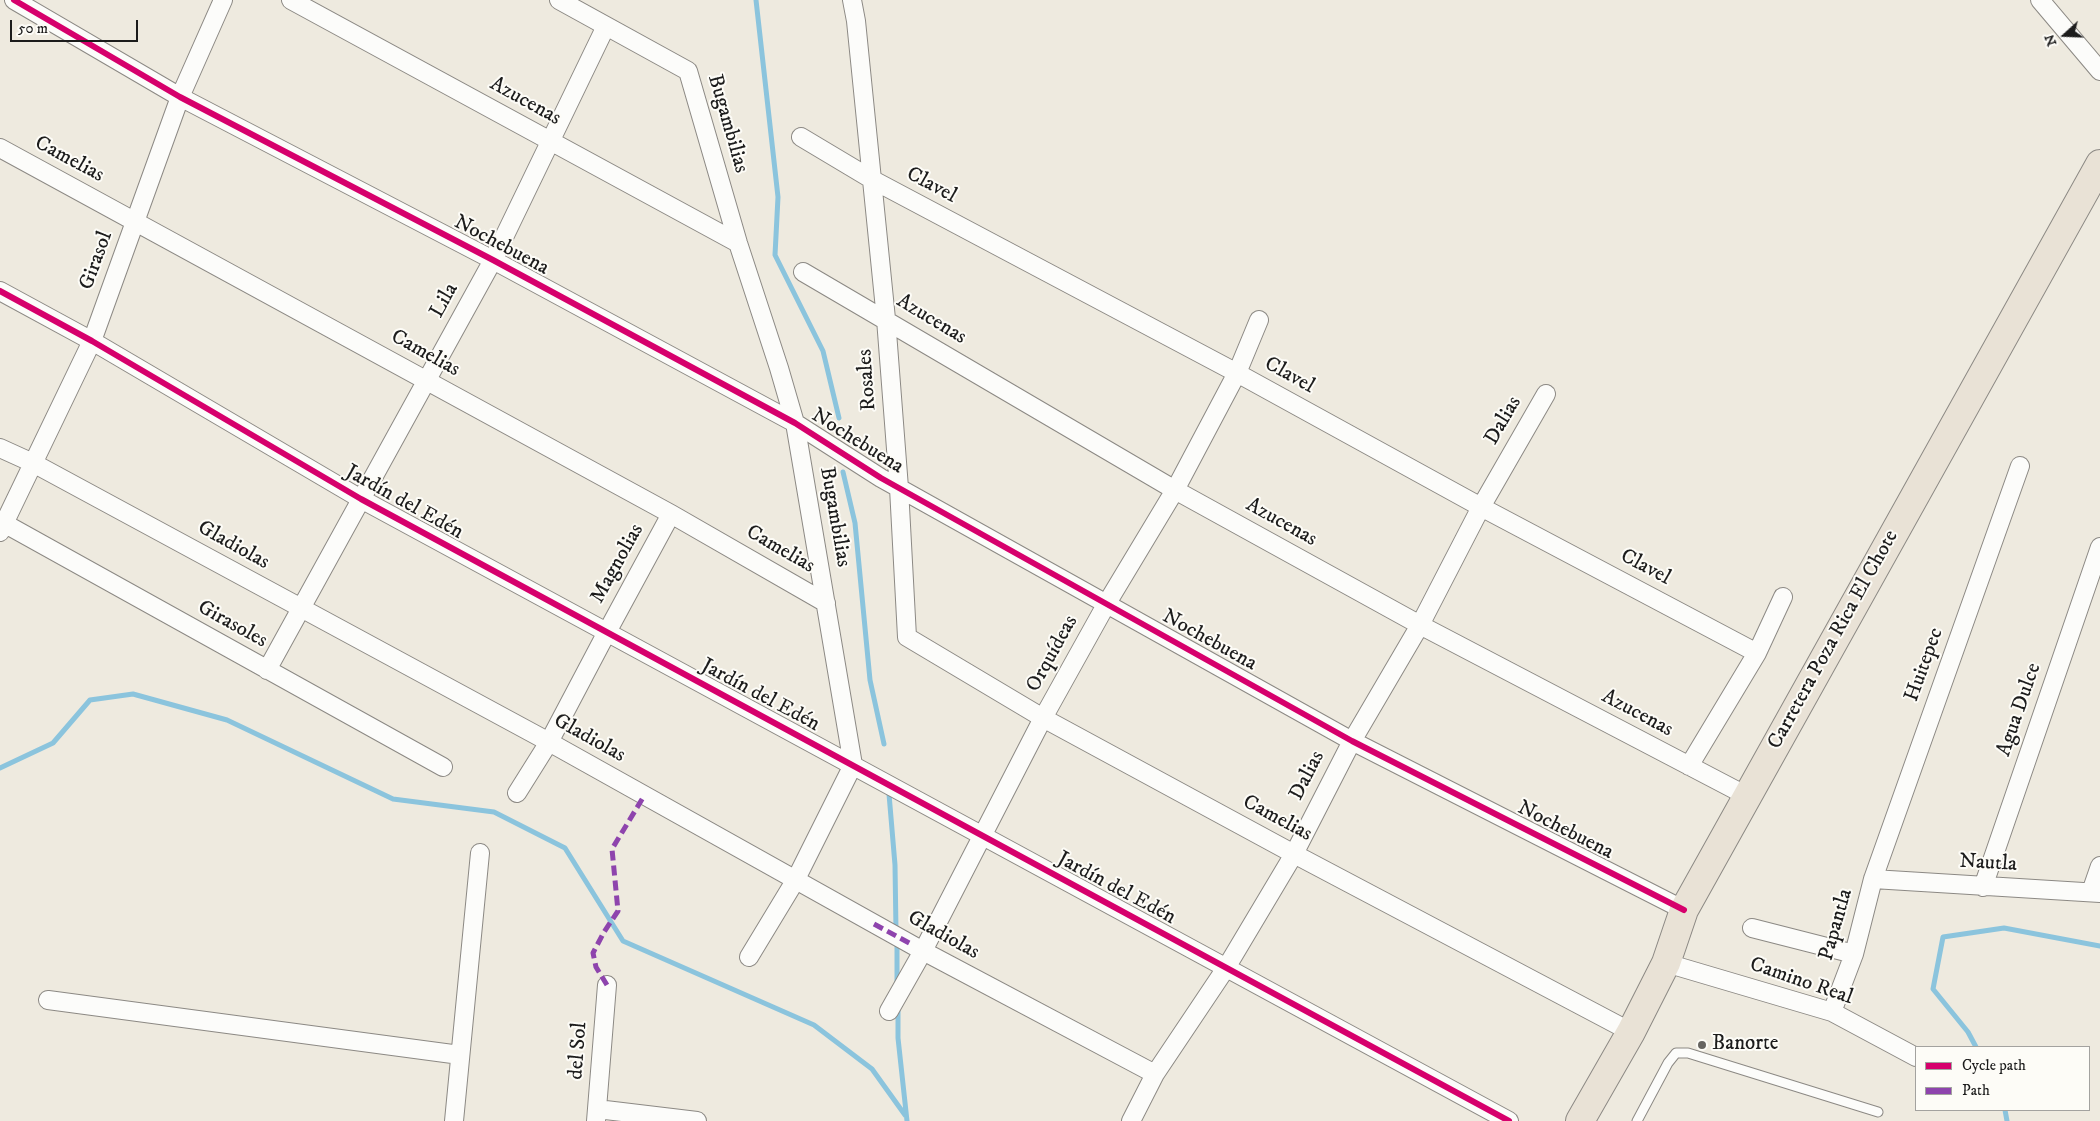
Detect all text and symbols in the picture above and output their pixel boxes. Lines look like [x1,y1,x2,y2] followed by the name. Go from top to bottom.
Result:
[12,10,140,42] scale bar
[2040,10,2090,60] north arrow
[18,19,48,38] text: 50 m
[2040,32,2061,49] text: N
[485,72,565,132] street label: Azucenas
[701,72,753,176] street label: Bugambilias
[30,131,108,189] street label: Camelias
[902,162,960,210] street label: Clavel
[449,210,553,282] street label: Nochebuena
[75,228,119,294] street label: Girasol
[425,279,465,323] street label: Lila
[891,289,971,351] street label: Azucenas
[386,325,464,383] street label: Camelias
[853,348,883,412] street label: Rosales
[1260,352,1318,400] street label: Clavel
[1480,392,1528,450] street label: Dalias
[806,404,908,480] street label: Nochebuena
[341,460,467,546] street label: Jardín del Edén
[813,465,855,569] street label: Bugambilias
[1241,493,1321,553] street label: Azucenas
[193,516,273,576] street label: Gladiolas
[586,520,650,608] street label: Magnolias
[741,520,819,580] street label: Camelias
[1763,526,1905,754] street label: Carretera Poza Rica El Chote
[1616,544,1674,592] street label: Clavel
[193,596,271,654] street label: Girasoles
[1157,605,1261,677] street label: Nochebuena
[1022,611,1084,697] street label: Orquídeas
[1900,625,1950,705] street label: Huitepec
[696,654,824,738] street label: Jardín del Edén
[1992,660,2048,760] street label: Agua Dulce
[1597,685,1677,743] street label: Azucenas
[549,709,629,769] street label: Gladiolas
[1285,747,1331,805] street label: Dalias
[1238,790,1316,848] street label: Camelias
[1513,796,1617,866] street label: Nochebuena
[1052,847,1180,931] street label: Jardín del Edén
[1959,850,2017,878] street label: Nautla
[1815,886,1859,964] street label: Papantla
[903,906,983,966] street label: Gladiolas
[1746,953,1856,1011] street label: Camino Real
[564,1021,594,1081] street label: del Sol
[1712,1032,1778,1058] place label: Banorte
[1696,1039,1708,1051] marker: Banorte
[1915,1046,2090,1111] legend
[1962,1056,2026,1075] text: Cycle path
[1962,1081,1990,1100] text: Path

